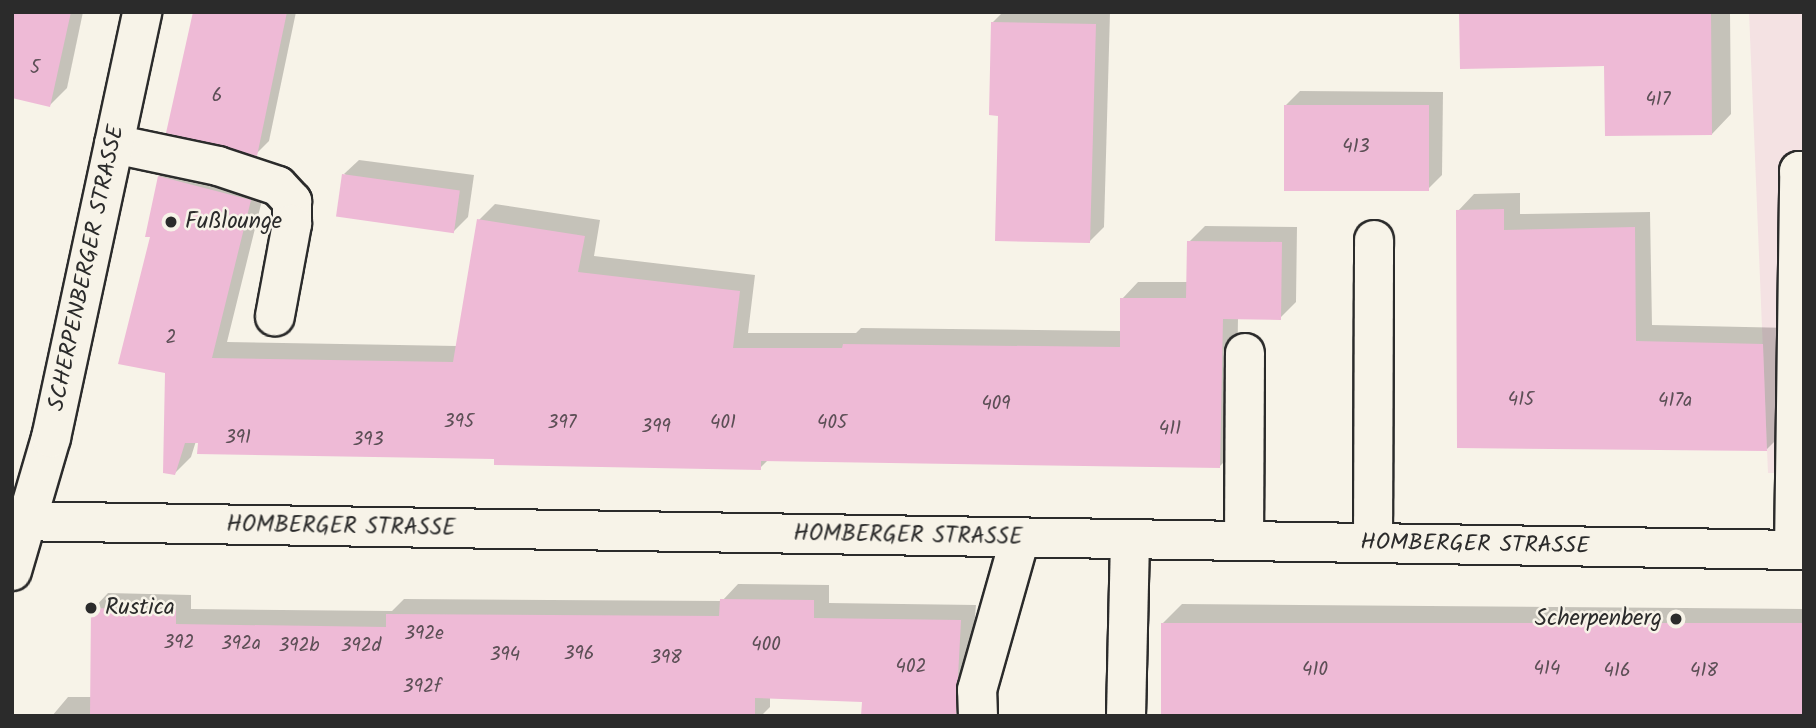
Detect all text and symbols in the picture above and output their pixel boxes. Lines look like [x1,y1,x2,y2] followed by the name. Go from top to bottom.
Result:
[30,58,40,80] house number: 5
[212,86,222,108] house number: 6
[1645,90,1671,112] house number: 417
[43,123,131,413] street label: SCHERPENBERGER STRASSE
[1342,137,1370,159] house number: 413
[185,208,282,236] place label: Fußlounge
[163,214,179,230] marker: Fußlounge
[165,328,177,350] house number: 2
[1508,390,1534,412] house number: 415
[1658,391,1692,413] house number: 417a
[981,394,1011,416] house number: 409
[444,412,474,434] house number: 395
[548,413,576,435] house number: 397
[710,413,736,435] house number: 401
[817,413,847,435] house number: 405
[641,417,671,439] house number: 399
[1159,419,1181,441] house number: 411
[225,428,251,450] house number: 391
[353,430,383,452] house number: 393
[226,511,456,543] street label: HOMBERGER STRASSE
[793,520,1023,552] street label: HOMBERGER STRASSE
[1360,529,1590,561] street label: HOMBERGER STRASSE
[105,594,175,622] place label: Rustica
[83,600,99,616] marker: Rustica
[1535,605,1662,633] place label: Scherpenberg
[1668,611,1684,627] marker: Scherpenberg
[404,624,444,646] house number: 392e
[163,633,195,655] house number: 392
[221,634,261,656] house number: 392a
[751,635,781,657] house number: 400
[278,636,320,658] house number: 392b
[341,636,381,658] house number: 392d
[564,644,594,666] house number: 396
[490,645,520,667] house number: 394
[650,648,682,670] house number: 398
[895,657,927,679] house number: 402
[1534,659,1560,681] house number: 414
[1302,660,1328,682] house number: 410
[1604,661,1630,683] house number: 416
[1690,661,1718,683] house number: 418
[403,677,441,699] house number: 392f

